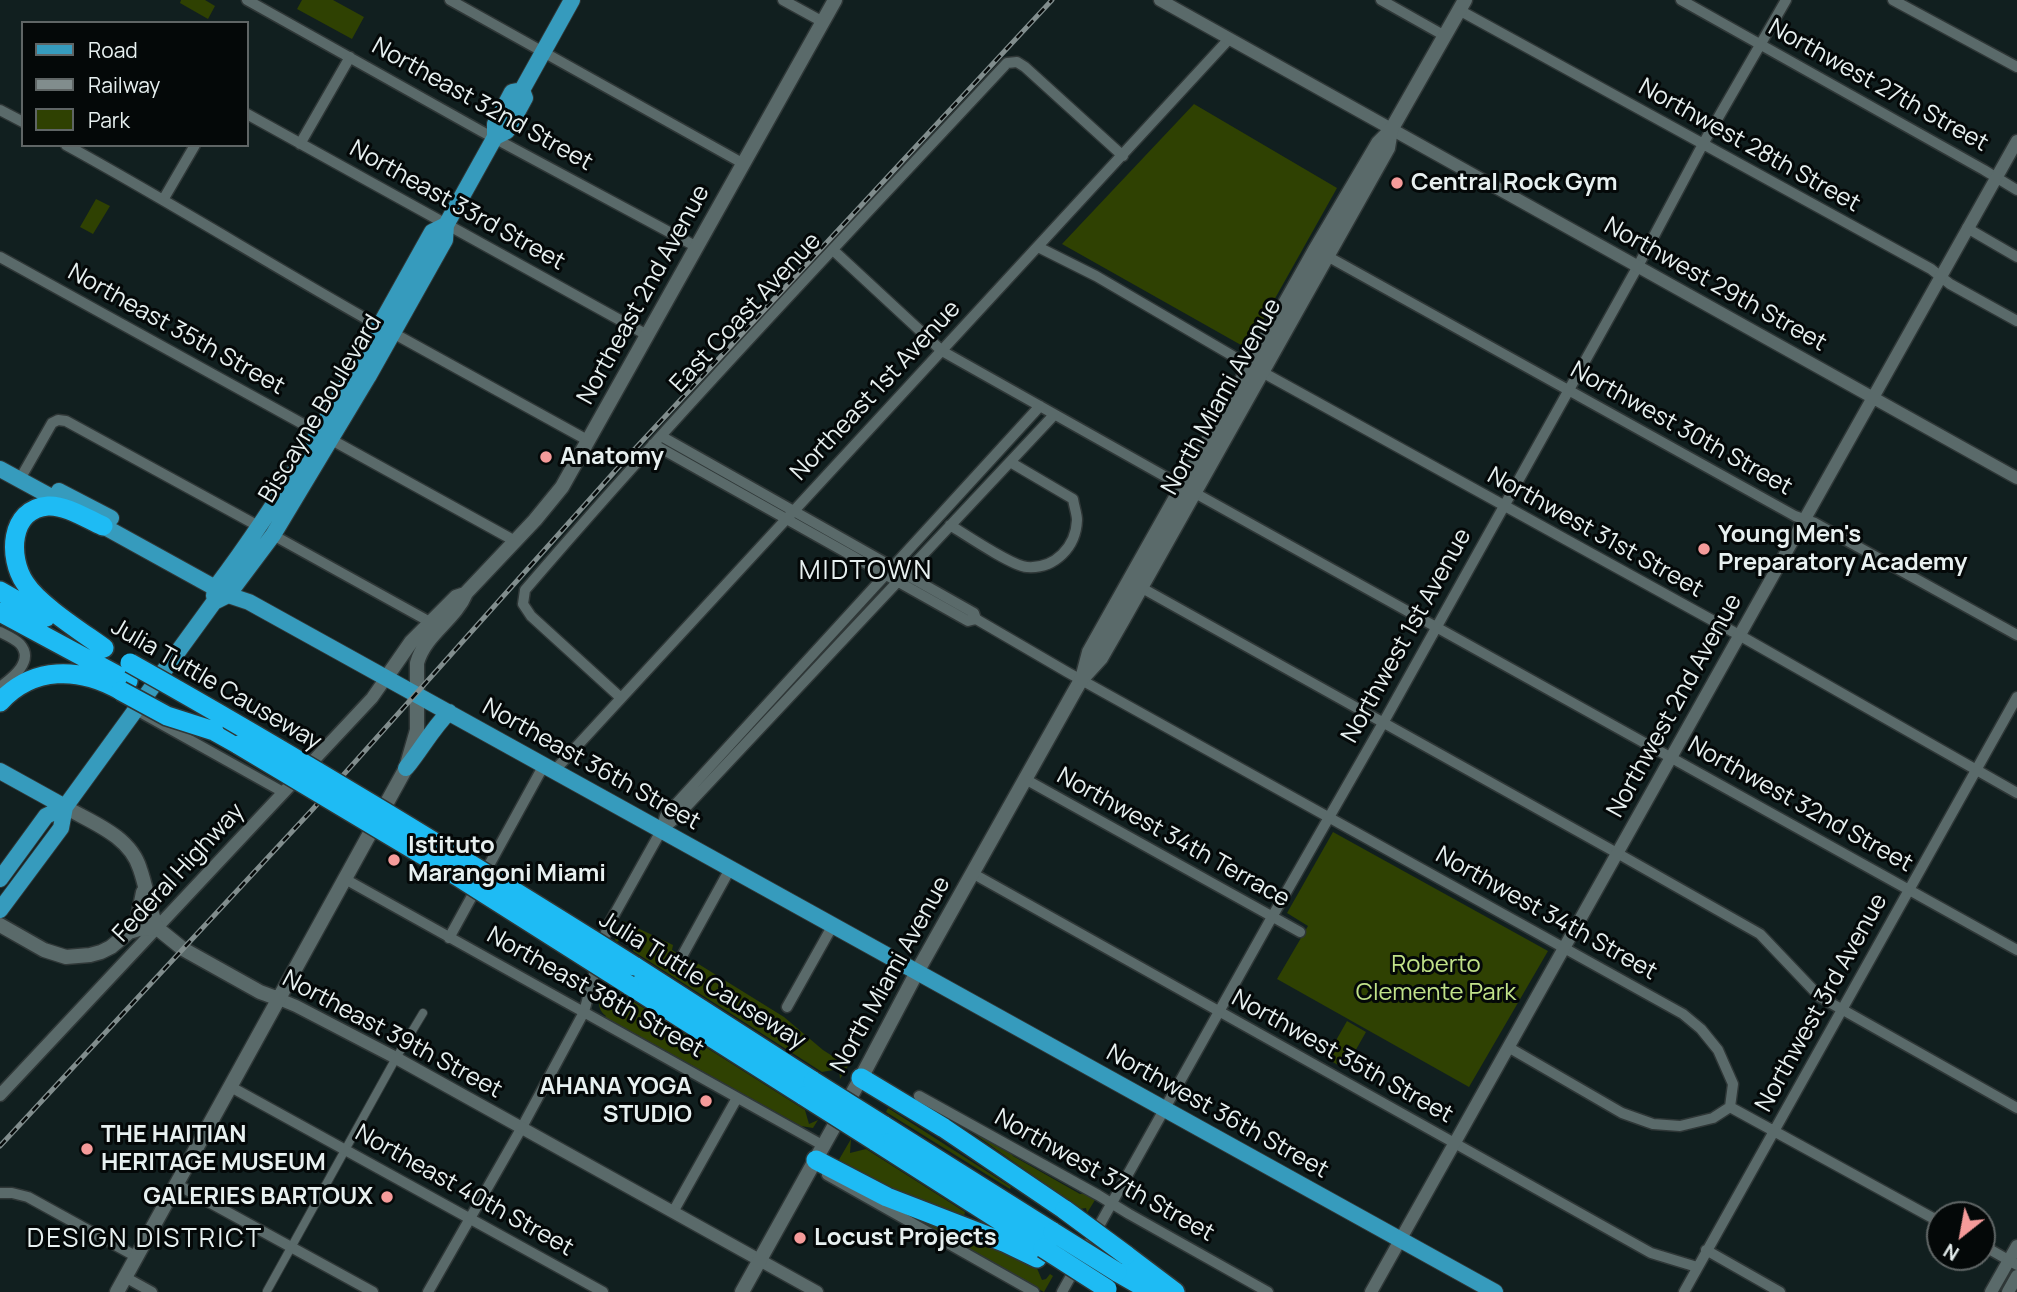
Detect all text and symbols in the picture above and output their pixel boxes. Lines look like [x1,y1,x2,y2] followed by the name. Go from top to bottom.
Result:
[1763,14,1993,158] street label: Northwest 27th Street
[21,21,248,147] legend
[367,32,597,178] street label: Northeast 32nd Street
[88,36,138,64] text: Road
[88,71,160,99] text: Railway
[1633,73,1865,219] street label: Northwest 28th Street
[88,106,130,134] text: Park
[344,135,570,277] street label: Northeast 33rd Street
[1411,169,1618,197] place label: Central Rock Gym
[1389,175,1405,191] marker: Central Rock Gym
[572,180,716,410] street label: Northeast 2nd Avenue
[1599,212,1831,358] street label: Northwest 29th Street
[665,227,827,399] street label: East Coast Avenue
[63,258,289,402] street label: Northeast 35th Street
[1156,294,1288,500] street label: North Miami Avenue
[785,295,967,487] street label: Northeast 1st Avenue
[254,310,388,508] street label: Biscayne Boulevard
[1565,356,1797,502] street label: Northwest 30th Street
[560,443,664,471] place label: Anatomy
[538,449,554,465] marker: Anatomy
[1482,462,1708,604] street label: Northwest 31st Street
[1718,521,1967,577] place label: Young Men's Preparatory Academy
[1336,524,1478,748] street label: Northwest 1st Avenue
[1696,541,1712,557] marker: Young Men's Preparatory Academy
[800,556,932,588] district label: MIDTOWN
[1602,589,1748,823] street label: Northwest 2nd Avenue
[106,613,326,757] street label: Julia Tuttle Causeway
[477,693,705,837] street label: Northeast 36th Street
[1682,731,1918,879] street label: Northwest 32nd Street
[1052,762,1294,914] street label: Northwest 34th Terrace
[107,798,251,948] street label: Federal Highway
[408,832,606,888] place label: Istituto Marangoni Miami
[1430,841,1662,987] street label: Northwest 34th Street
[386,852,402,868] marker: Istituto Marangoni Miami
[825,872,957,1078] street label: North Miami Avenue
[1750,889,1894,1117] street label: Northwest 3rd Avenue
[593,906,811,1056] street label: Julia Tuttle Causeway
[481,921,709,1065] street label: Northeast 38th Street
[1356,951,1516,1007] park label: Roberto Clemente Park
[277,965,507,1105] street label: Northeast 39th Street
[1226,984,1458,1130] street label: Northwest 35th Street
[1101,1039,1333,1185] street label: Northwest 36th Street
[539,1073,692,1129] place label: AHANA YOGA STUDIO
[698,1093,714,1109] marker: AHANA YOGA STUDIO
[989,1104,1219,1248] street label: Northwest 37th Street
[350,1119,578,1263] street label: Northeast 40th Street
[101,1121,326,1177] place label: THE HAITIAN HERITAGE MUSEUM
[79,1141,95,1157] marker: THE HAITIAN HERITAGE MUSEUM
[143,1183,373,1211] place label: GALERIES BARTOUX
[379,1189,395,1205] marker: GALERIES BARTOUX
[1926,1201,1996,1271] north arrow
[29,1224,261,1256] district label: DESIGN DISTRICT
[814,1224,997,1252] place label: Locust Projects
[792,1230,808,1246] marker: Locust Projects
[1939,1238,1964,1267] text: N

